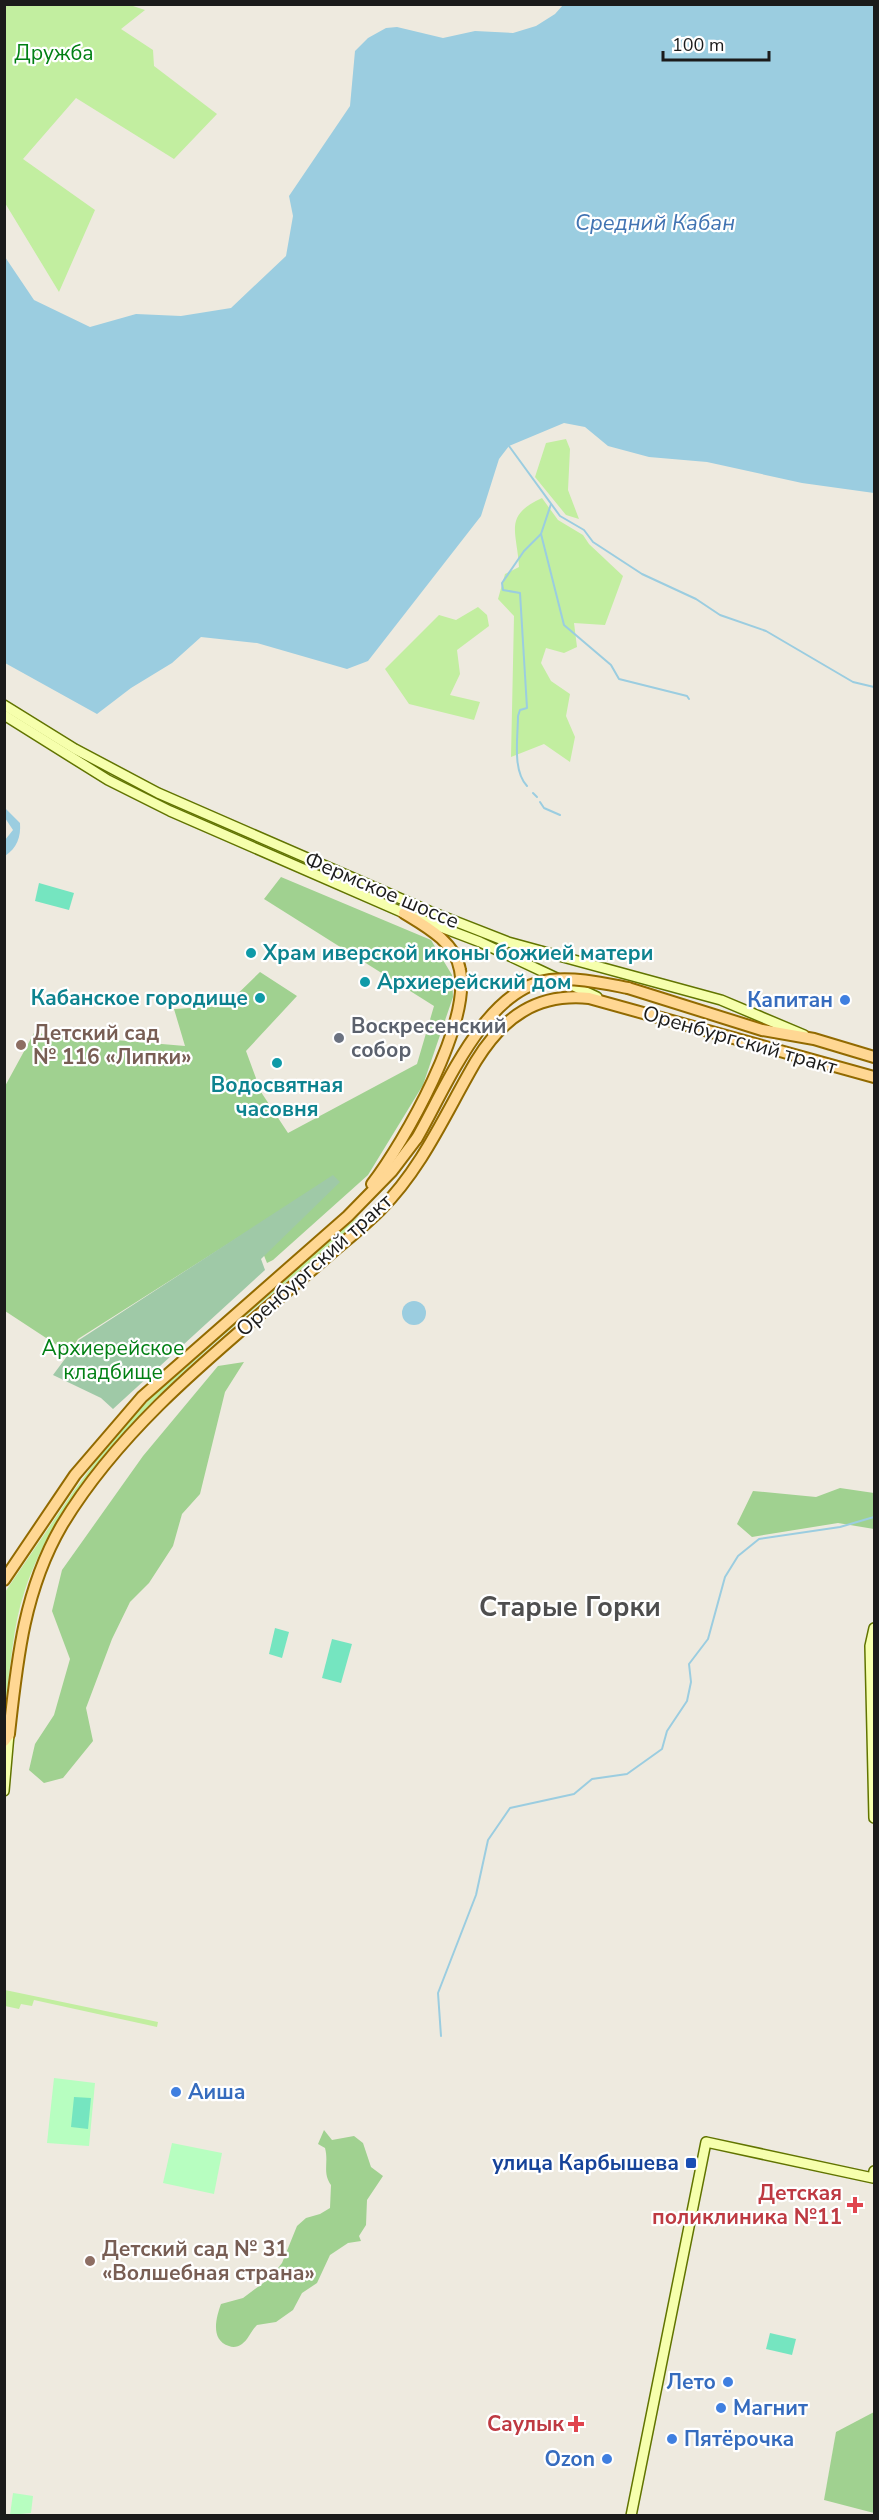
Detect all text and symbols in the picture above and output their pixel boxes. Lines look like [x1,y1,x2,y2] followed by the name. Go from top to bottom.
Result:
[663,24,770,62] scale bar
[672,33,724,57] text: 100 m
[14,39,94,67] park label: Дружба
[575,208,735,238] water label: Средний Кабан
[301,845,463,935] street label: Фермское шоссе
[262,939,653,967] place label: Храм иверской иконы божией матери
[244,946,258,960] marker: Храм иверской иконы божией матери
[377,968,571,996] place label: Архиерейский дом
[358,975,372,989] marker: Архиерейский дом
[31,984,248,1012] place label: Кабанское городище
[747,986,833,1014] place label: Капитан
[253,991,267,1005] marker: Кабанское городище
[838,993,852,1007] marker: Капитан
[640,999,841,1081] street label: Оренбургский тракт
[351,1012,506,1064] place label: Воскресенский собор
[33,1019,192,1071] place label: Детский сад № 116 «Липки»
[332,1031,346,1045] marker: Воскресенский собор
[14,1038,28,1052] marker: Детский сад № 116 «Липки»
[270,1056,284,1070] marker: Водосвятная часовня
[211,1071,343,1123] place label: Водосвятная часовня
[230,1187,399,1343] street label: Оренбургский тракт
[42,1334,184,1386] park label: Архиерейское кладбище
[479,1589,661,1626] district label: Старые Горки
[188,2078,246,2106] place label: Аиша
[169,2085,183,2099] marker: Аиша
[492,2149,679,2177] place label: улица Карбышева
[684,2156,698,2170] marker: улица Карбышева
[652,2179,842,2231] place label: Детская поликлиника №11
[846,2196,864,2214] marker: Детская поликлиника №11
[102,2235,315,2287] place label: Детский сад № 31 «Волшебная страна»
[83,2254,97,2268] marker: Детский сад № 31 «Волшебная страна»
[666,2368,716,2396] place label: Лето
[721,2375,735,2389] marker: Лето
[733,2394,808,2422] place label: Магнит
[714,2401,728,2415] marker: Магнит
[487,2410,564,2438] place label: Саулык
[569,2417,583,2431] marker: Саулык
[684,2425,794,2453] place label: Пятёрочка
[665,2432,679,2446] marker: Пятёрочка
[544,2445,595,2473] place label: Ozon
[600,2452,614,2466] marker: Ozon

